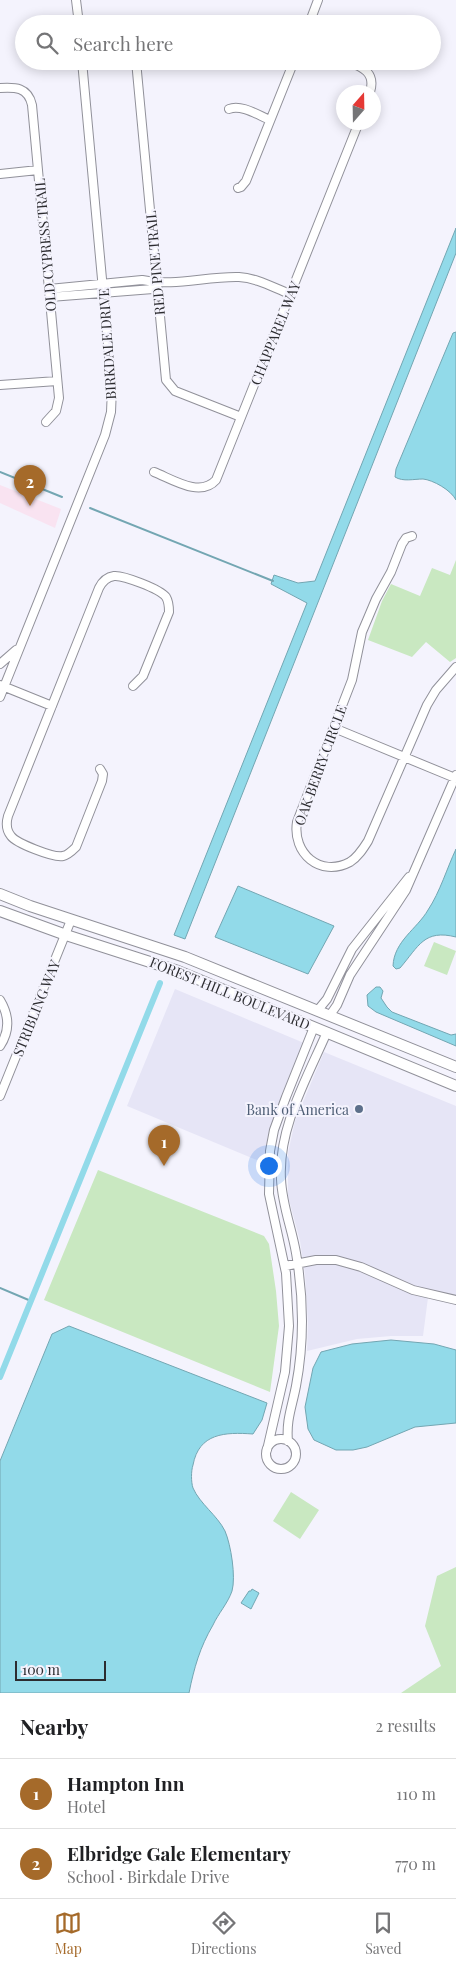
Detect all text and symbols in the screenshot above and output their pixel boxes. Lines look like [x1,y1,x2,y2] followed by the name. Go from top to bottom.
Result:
[15,15,441,70] search box
[33,29,61,57] icon: search
[73,30,173,56] text: Search here
[336,85,381,130] north arrow
[30,178,60,312] street label: OLD CYPRESS TRAIL
[141,210,169,316] street label: RED PINE TRAIL
[246,278,305,388] street label: CHAPPAREL WAY
[94,288,120,400] street label: BIRKDALE DRIVE
[14,465,46,506] pin: 2
[289,702,351,828] street label: OAK BERRY CIRCLE
[147,952,313,1034] street label: FOREST HILL BOULEVARD
[8,956,64,1059] street label: STRIBLING WAY
[246,1100,349,1119] place label: Bank of America
[353,1103,365,1115] marker: Bank of America
[148,1125,180,1166] pin: 1
[256,1153,282,1179] your location
[15,1658,106,1681] scale bar
[22,1660,60,1679] text: 100 m
[20,1712,89,1740] text: Nearby
[376,1715,436,1736] text: 2 results
[67,1770,184,1796] text: Hampton Inn
[33,1783,39,1804] text: 1
[396,1783,436,1804] text: 110 m
[67,1796,106,1817] text: Hotel
[67,1840,291,1866] text: Elbridge Gale Elementary
[32,1853,40,1874] text: 2
[395,1853,436,1874] text: 770 m
[67,1866,230,1887] text: School · Birkdale Drive
[54,1909,82,1958] tab: Map
[191,1909,257,1958] tab: Directions
[365,1909,402,1958] tab: Saved

